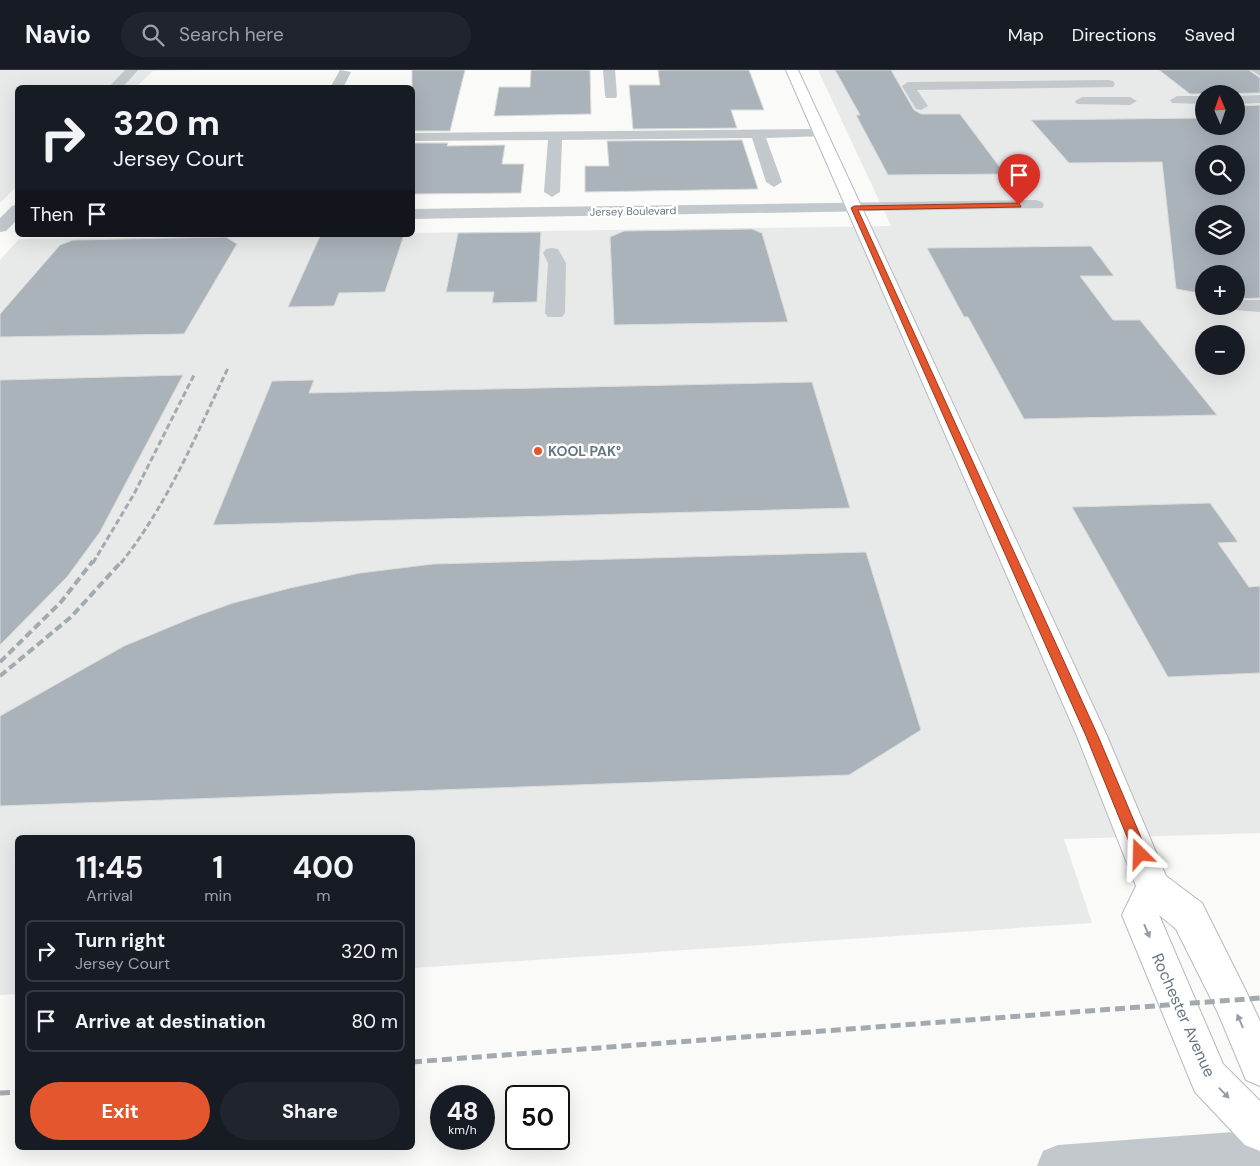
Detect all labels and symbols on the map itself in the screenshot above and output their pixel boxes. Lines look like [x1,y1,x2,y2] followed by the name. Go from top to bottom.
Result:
[1195,85,1245,135] north arrow
[998,154,1040,205] pin
[590,203,677,219] street label: Jersey Boulevard
[548,442,621,460] place label: KOOL PAK°
[532,445,544,457] marker: KOOL PAK°
[1113,827,1165,879] position arrow
[1143,924,1151,938] one-way arrow
[1147,950,1220,1080] street label: Rochester Avenue
[1236,1014,1244,1028] one-way arrow
[505,1085,570,1150] speed limit sign: 50
[1218,1086,1230,1098] one-way arrow

